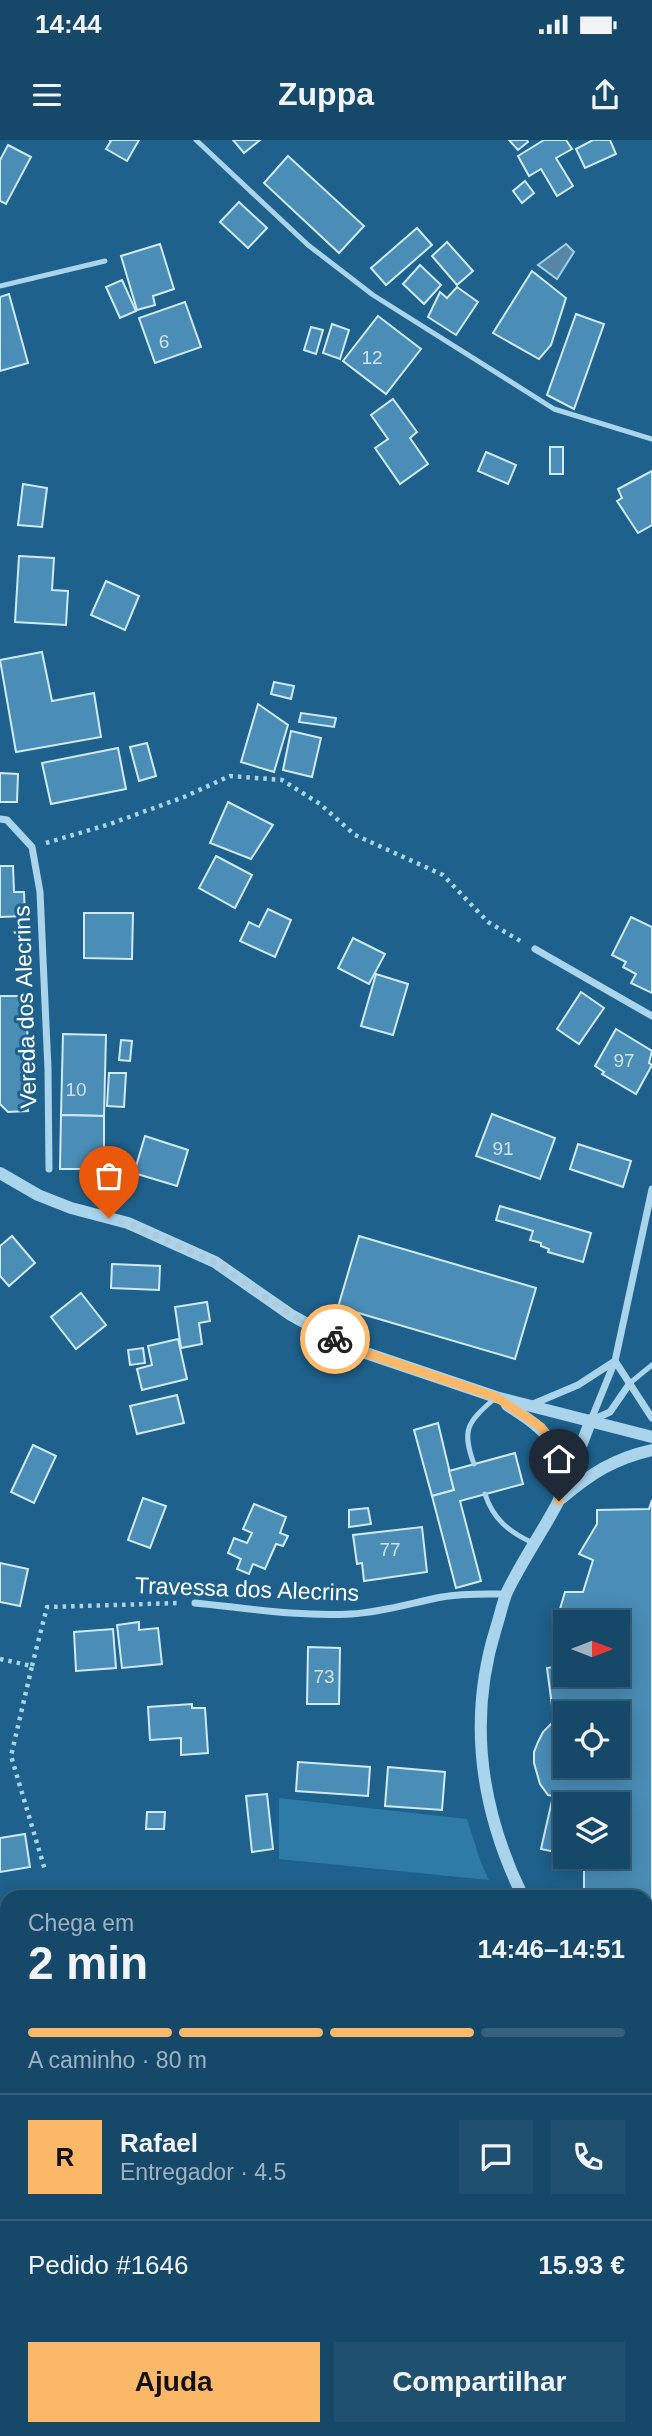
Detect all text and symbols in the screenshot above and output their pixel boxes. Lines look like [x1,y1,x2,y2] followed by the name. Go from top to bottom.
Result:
[35,9,102,39] text: 14:44
[28,76,66,114] icon: menu
[278,76,374,112] text: Zuppa
[586,76,624,114] icon: share
[159,331,169,352] house number: 6
[361,347,383,368] house number: 12
[8,905,42,1109] street label: Vereda dos Alecrins
[613,1050,635,1071] house number: 97
[65,1079,87,1100] house number: 10
[492,1138,514,1159] house number: 91
[79,1146,139,1218] pin
[90,1157,128,1195] icon: bag
[300,1304,370,1374] courier
[316,1320,354,1358] icon: bike
[529,1429,589,1501] pin
[540,1440,578,1478] icon: home
[379,1539,401,1560] house number: 77
[135,1572,359,1606] street label: Travessa dos Alecrins
[553,1610,630,1687] north arrow
[553,1610,630,1869] map controls
[313,1666,335,1687] house number: 73
[553,1701,630,1778] button: locate
[553,1792,630,1869] button: layers
[28,1910,134,1936] text: Chega em
[478,1934,625,1964] text: 14:46–14:51
[28,1937,148,1989] text: 2 min
[28,2047,207,2073] text: A caminho · 80 m
[459,2120,533,2194] button: chat
[551,2120,625,2194] button: phone
[120,2128,198,2158] text: Rafael
[56,2142,74,2172] text: R
[120,2159,286,2185] text: Entregador · 4.5
[28,2250,188,2280] text: Pedido #1646
[538,2250,625,2280] text: 15.93 €
[28,2342,320,2422] button: Ajuda
[334,2342,625,2422] button: Compartilhar

